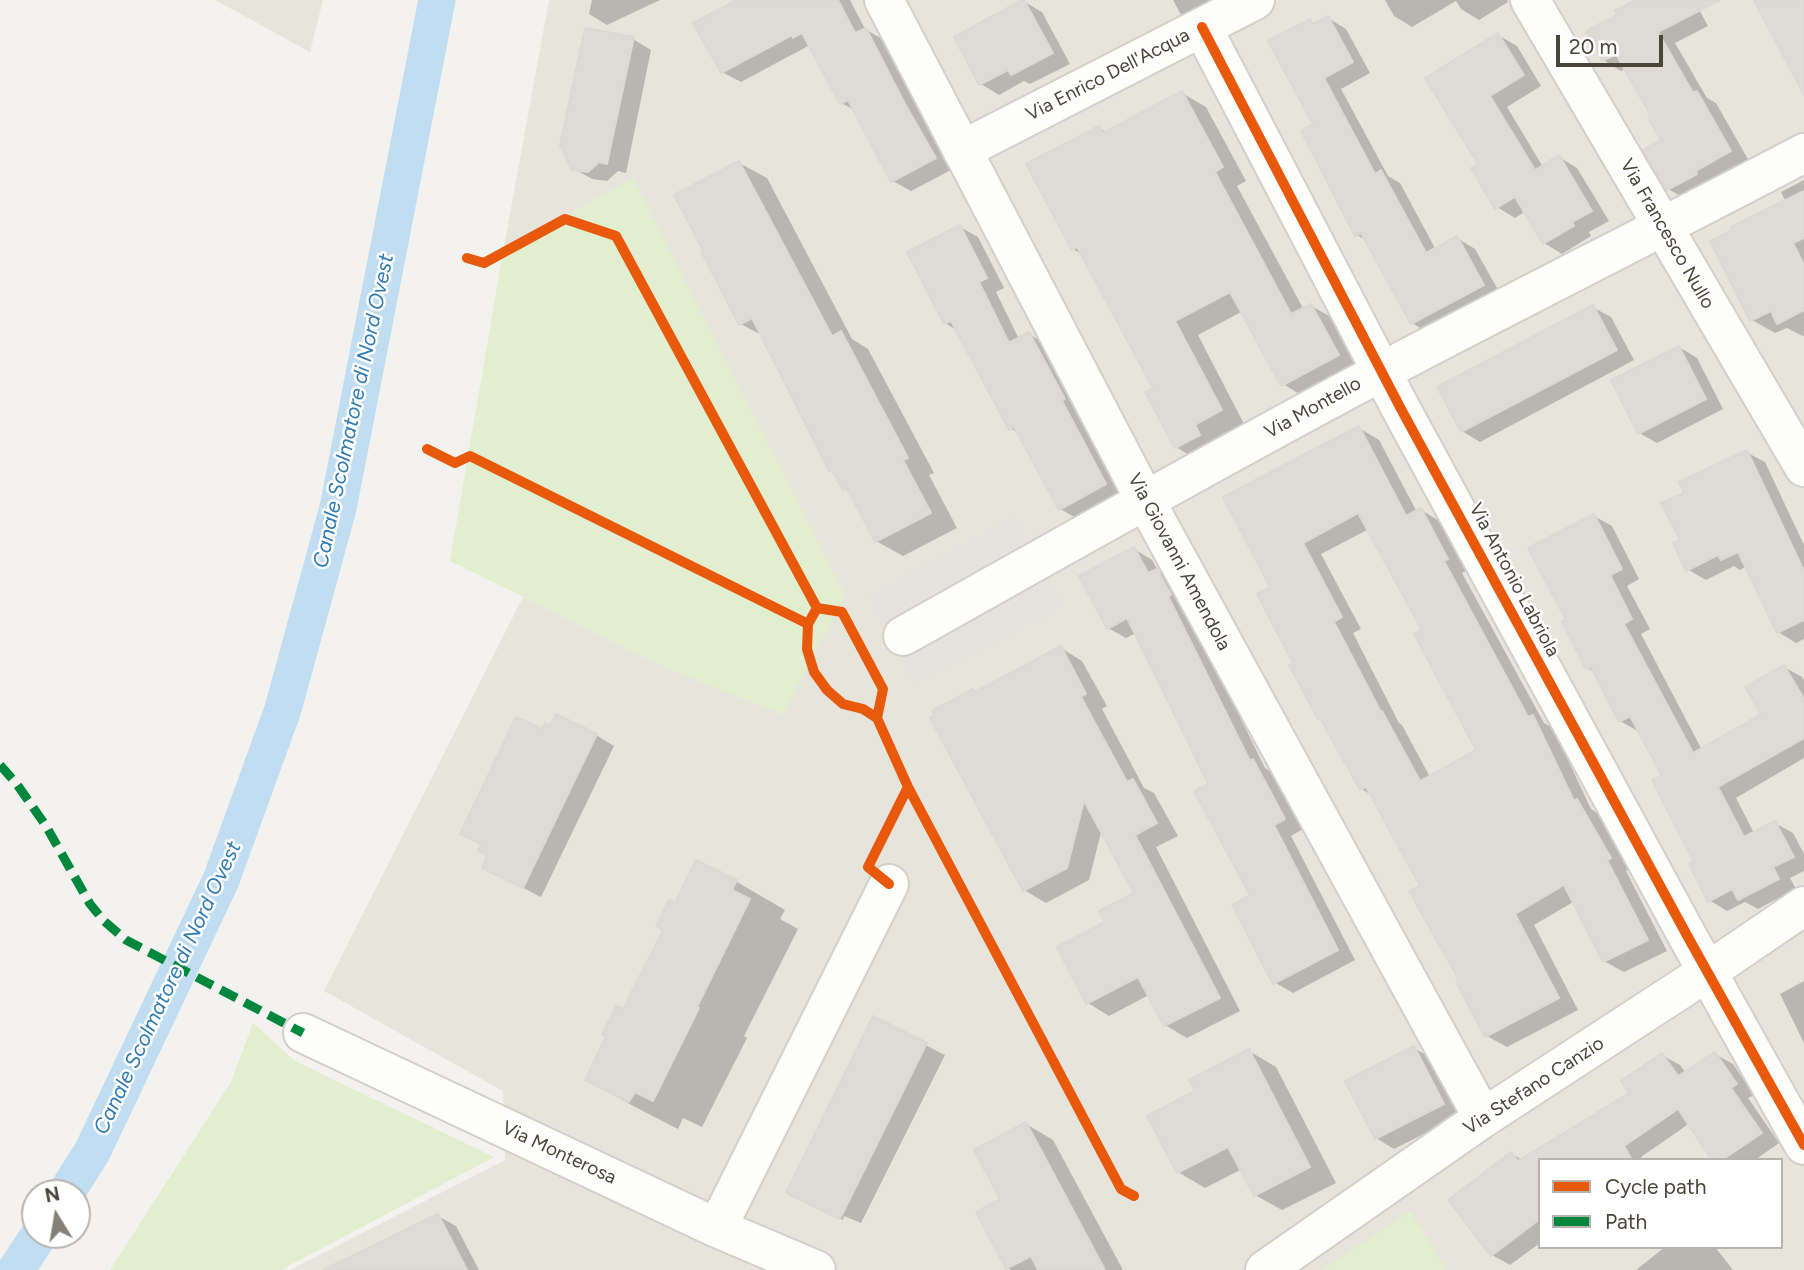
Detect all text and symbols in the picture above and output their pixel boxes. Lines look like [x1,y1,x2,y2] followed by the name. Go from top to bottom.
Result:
[1559,21,1666,65] scale bar
[1022,24,1194,126] street label: Via Enrico Dell'Acqua
[1569,34,1617,59] text: 20 m
[1615,155,1719,313] street label: Via Francesco Nullo
[308,252,400,570] water label: Canale Scolmatore di Nord Ovest
[1261,372,1365,444] street label: Via Montello
[1123,470,1235,654] street label: Via Giovanni Amendola
[1464,499,1564,661] street label: Via Antonio Labriola
[89,838,247,1138] water label: Canale Scolmatore di Nord Ovest
[1460,1032,1608,1140] street label: Via Stefano Canzio
[498,1117,620,1189] street label: Via Monterosa
[1538,1158,1783,1249] legend
[1605,1174,1706,1199] text: Cycle path
[21,1179,91,1249] north arrow
[43,1182,62,1208] text: N
[1605,1209,1647,1234] text: Path

